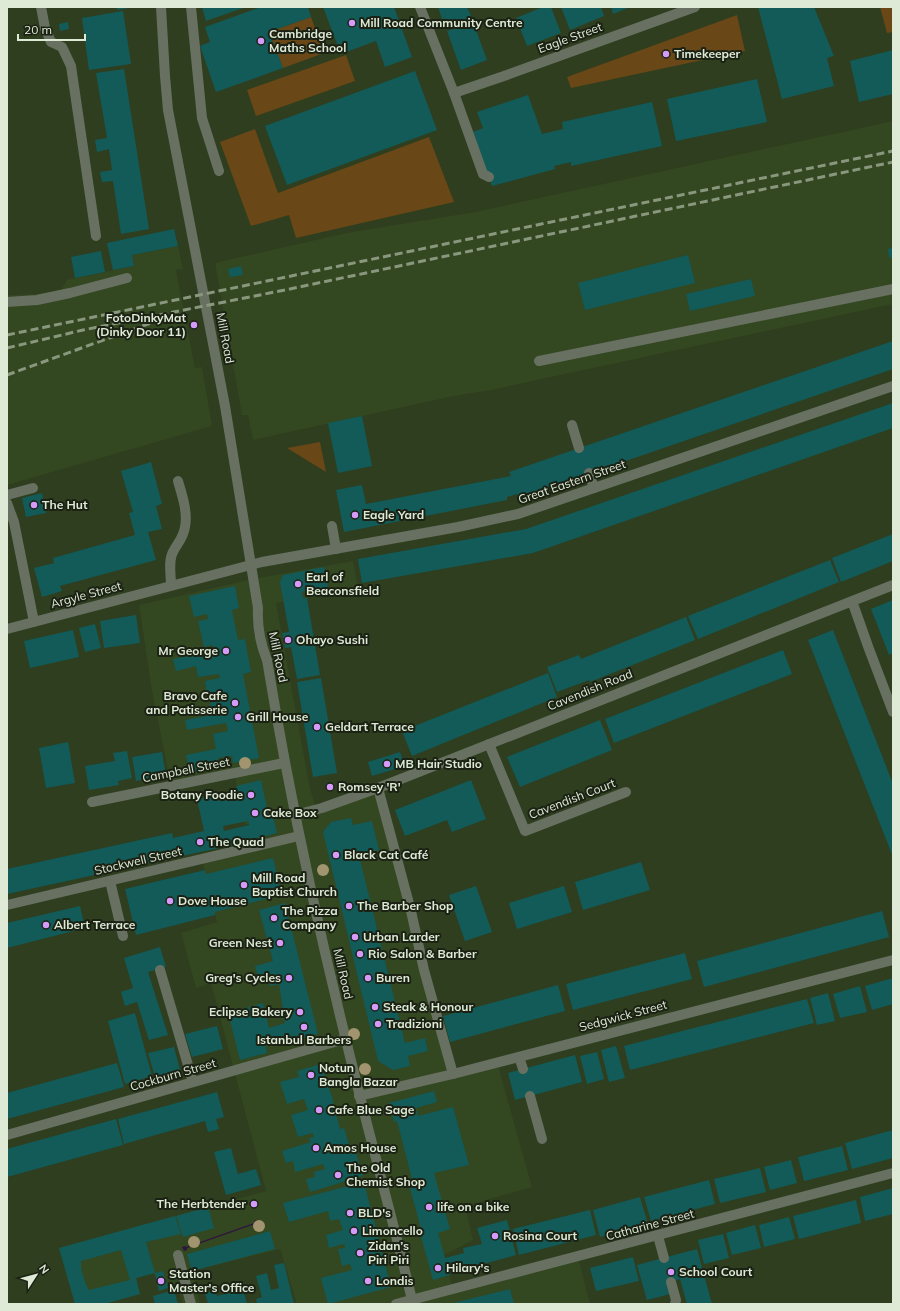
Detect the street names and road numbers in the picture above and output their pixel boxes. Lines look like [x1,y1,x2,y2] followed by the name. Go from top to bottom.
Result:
[536,19,604,56] street label: Eagle Street
[213,311,238,365] street label: Mill Road
[516,456,627,507] street label: Great Eastern Street
[49,578,123,611] street label: Argyle Street
[266,630,291,684] street label: Mill Road
[545,666,635,713] street label: Cavendish Road
[141,754,231,785] street label: Campbell Street
[526,775,617,822] street label: Cavendish Court
[93,843,183,878] street label: Stockwell Street
[330,947,357,1001] street label: Mill Road
[577,997,668,1034] street label: Sedgwick Street
[128,1055,218,1094] street label: Cockburn Street
[604,1206,696,1244] street label: Catharine Street

